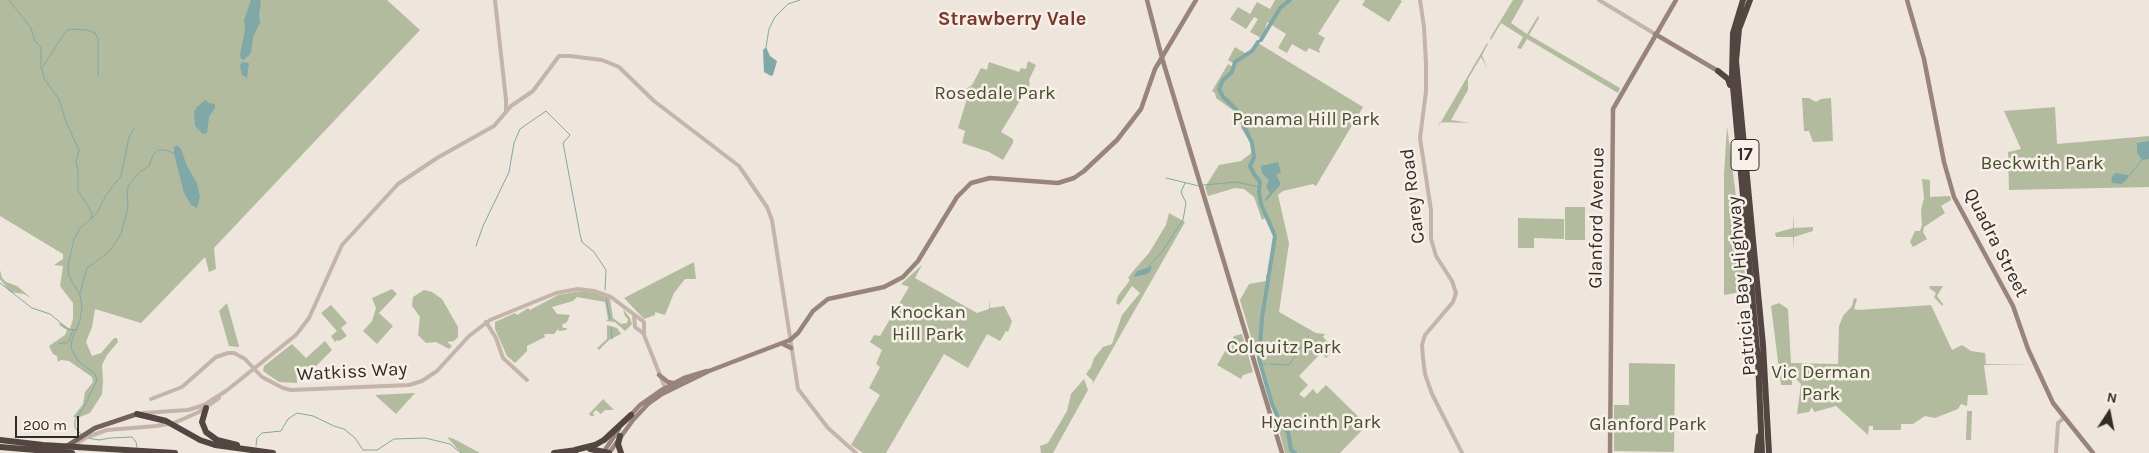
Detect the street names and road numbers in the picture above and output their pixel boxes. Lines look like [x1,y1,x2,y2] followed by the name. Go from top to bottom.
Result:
[1731,140,1759,170] road number: 17
[1396,147,1430,245] street label: Carey Road
[1584,147,1610,289] street label: Glanford Avenue
[1959,185,2033,301] street label: Quadra Street
[1723,195,1761,377] street label: Patricia Bay Highway
[296,358,408,386] street label: Watkiss Way

